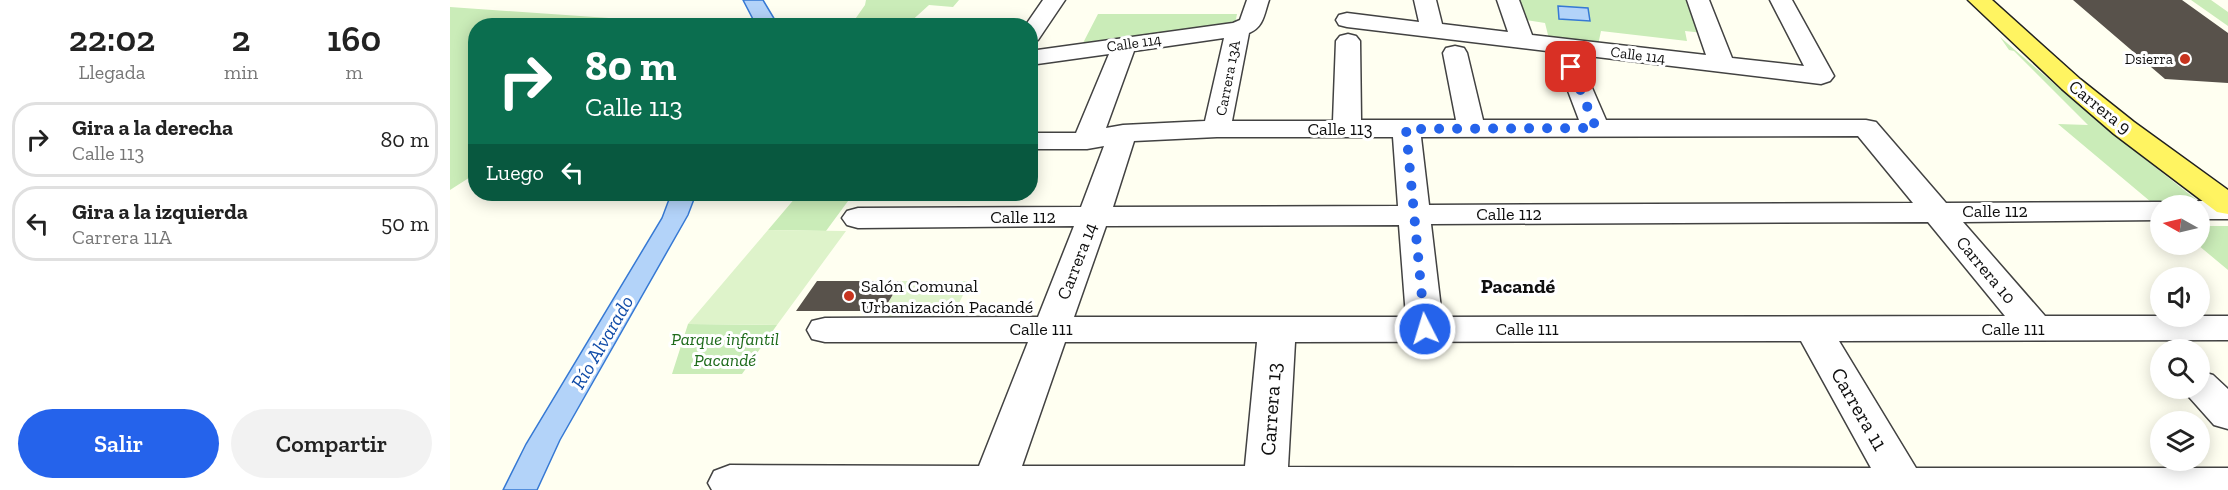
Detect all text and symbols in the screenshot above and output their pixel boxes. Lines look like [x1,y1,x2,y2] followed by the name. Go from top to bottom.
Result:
[69,17,155,60] text: 22:02
[232,17,251,60] text: 2
[327,17,381,60] text: 160
[1106,30,1162,56] street label: Calle 114
[1212,39,1244,117] street label: Carrera 13A
[585,40,676,91] text: 80 m
[1545,41,1596,92] pin
[486,42,564,120] icon: right
[1610,43,1666,67] street label: Calle 114
[1554,50,1587,83] icon: arrive
[2125,50,2173,68] place label: Dsierra
[2178,52,2192,66] marker: Dsierra
[79,60,145,84] text: Llegada
[224,60,258,84] text: min
[345,60,363,84] text: m
[2064,75,2136,139] street label: Carrera 9
[585,91,683,123] text: Calle 113
[72,114,233,141] text: Gira a la derecha
[1307,118,1373,140] street label: Calle 113
[21,123,54,156] icon: right
[381,126,429,153] text: 80 m
[72,141,144,165] text: Calle 113
[556,156,589,189] icon: left
[486,159,544,186] text: Luego
[2150,195,2210,255] north arrow
[2150,195,2210,471] map controls
[72,198,248,225] text: Gira a la izquierda
[1962,200,2028,222] street label: Calle 112
[1476,203,1542,225] street label: Calle 112
[990,206,1056,228] street label: Calle 112
[21,207,54,240] icon: left
[381,210,429,237] text: 50 m
[1052,219,1102,303] street label: Carrera 14
[72,225,172,249] text: Carrera 11A
[1951,232,2021,308] street label: Carrera 10
[2150,267,2210,327] button: sound
[1481,274,1556,298] district label: Pacandé
[861,275,1033,318] place label: Salón Comunal Urbanización Pacandé
[842,289,856,303] marker: Salón Comunal Urbanización Pacandé
[566,291,638,393] water label: Río Alvarado
[1393,297,1457,361] position arrow
[1009,318,1073,340] street label: Calle 111
[1495,318,1559,340] street label: Calle 111
[1981,318,2045,340] street label: Calle 111
[671,328,779,371] park label: Parque infantil Pacandé
[2150,339,2210,399] button: search
[1255,362,1286,456] street label: Carrera 13
[1826,363,1893,454] street label: Carrera 11
[18,409,219,478] button: Salir
[231,409,432,478] button: Compartir
[2150,411,2210,471] button: layers

